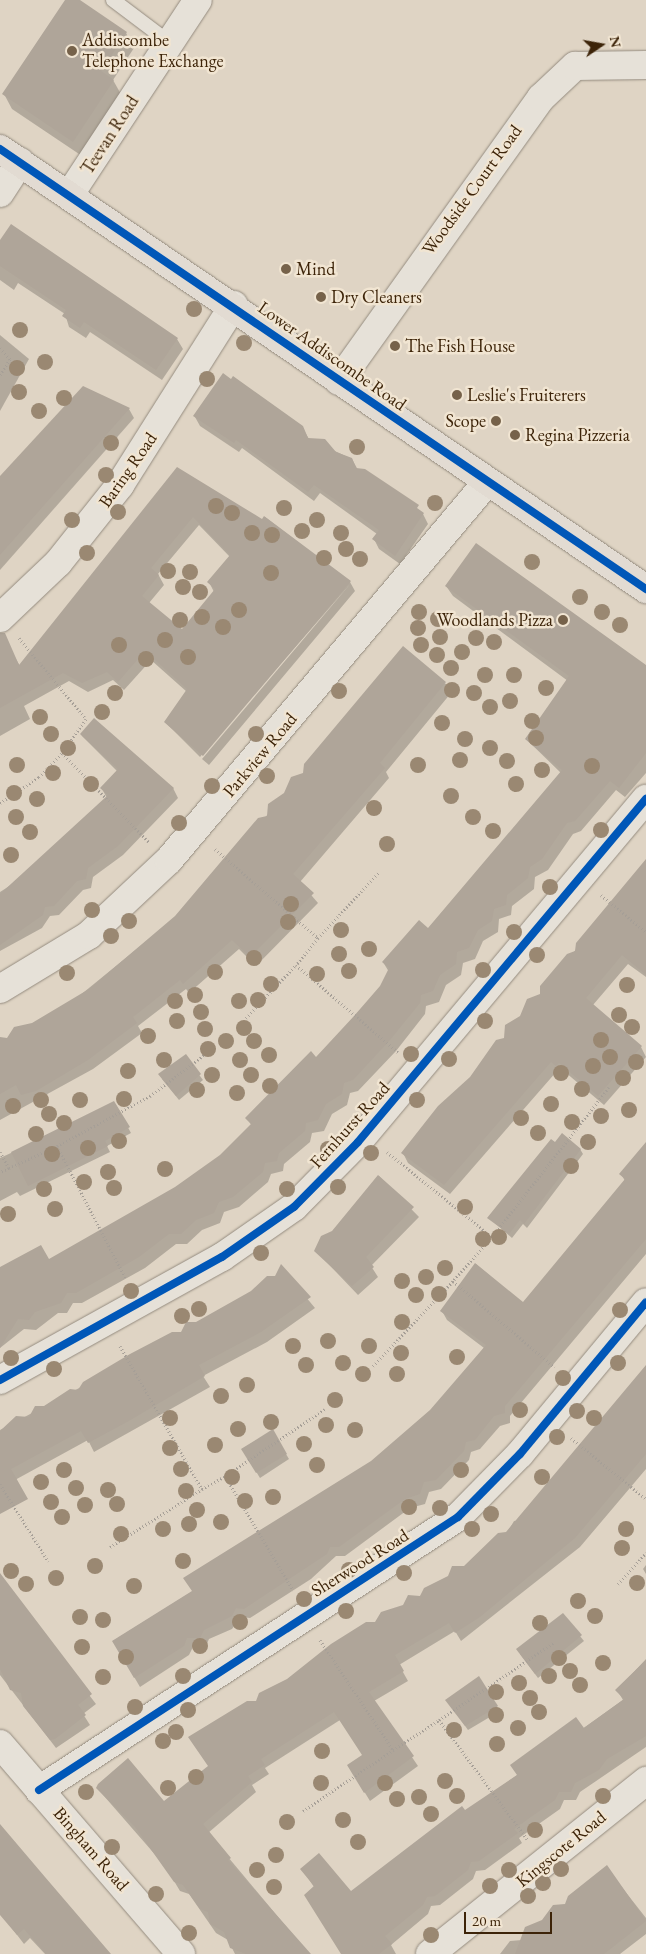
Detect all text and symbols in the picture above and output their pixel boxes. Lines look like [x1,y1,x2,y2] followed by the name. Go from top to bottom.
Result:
[576,20,626,70] north arrow
[82,30,223,72] place label: Addiscombe Telephone Exchange
[606,34,626,49] text: N
[66,45,78,57] marker: Addiscombe Telephone Exchange
[77,92,143,178] street label: Teevan Road
[418,121,526,259] street label: Woodside Court Road
[296,258,335,280] place label: Mind
[280,263,292,275] marker: Mind
[331,286,422,308] place label: Dry Cleaners
[315,291,327,303] marker: Dry Cleaners
[254,297,410,415] street label: Lower Addiscombe Road
[405,335,515,357] place label: The Fish House
[389,340,401,352] marker: The Fish House
[467,384,586,406] place label: Leslie's Fruiterers
[451,389,463,401] marker: Leslie's Fruiterers
[445,410,486,432] place label: Scope
[490,415,502,427] marker: Scope
[525,424,630,446] place label: Regina Pizzeria
[94,428,162,512] street label: Baring Road
[509,429,521,441] marker: Regina Pizzeria
[437,609,553,631] place label: Woodlands Pizza
[557,614,569,626] marker: Woodlands Pizza
[218,708,302,802] street label: Parkview Road
[306,1077,394,1173] street label: Fernhurst Road
[307,1524,413,1602] street label: Sherwood Road
[49,1803,133,1895] street label: Bingham Road
[512,1806,610,1892] street label: Kingscote Road
[466,1902,554,1934] scale bar
[472,1911,501,1930] text: 20 m

